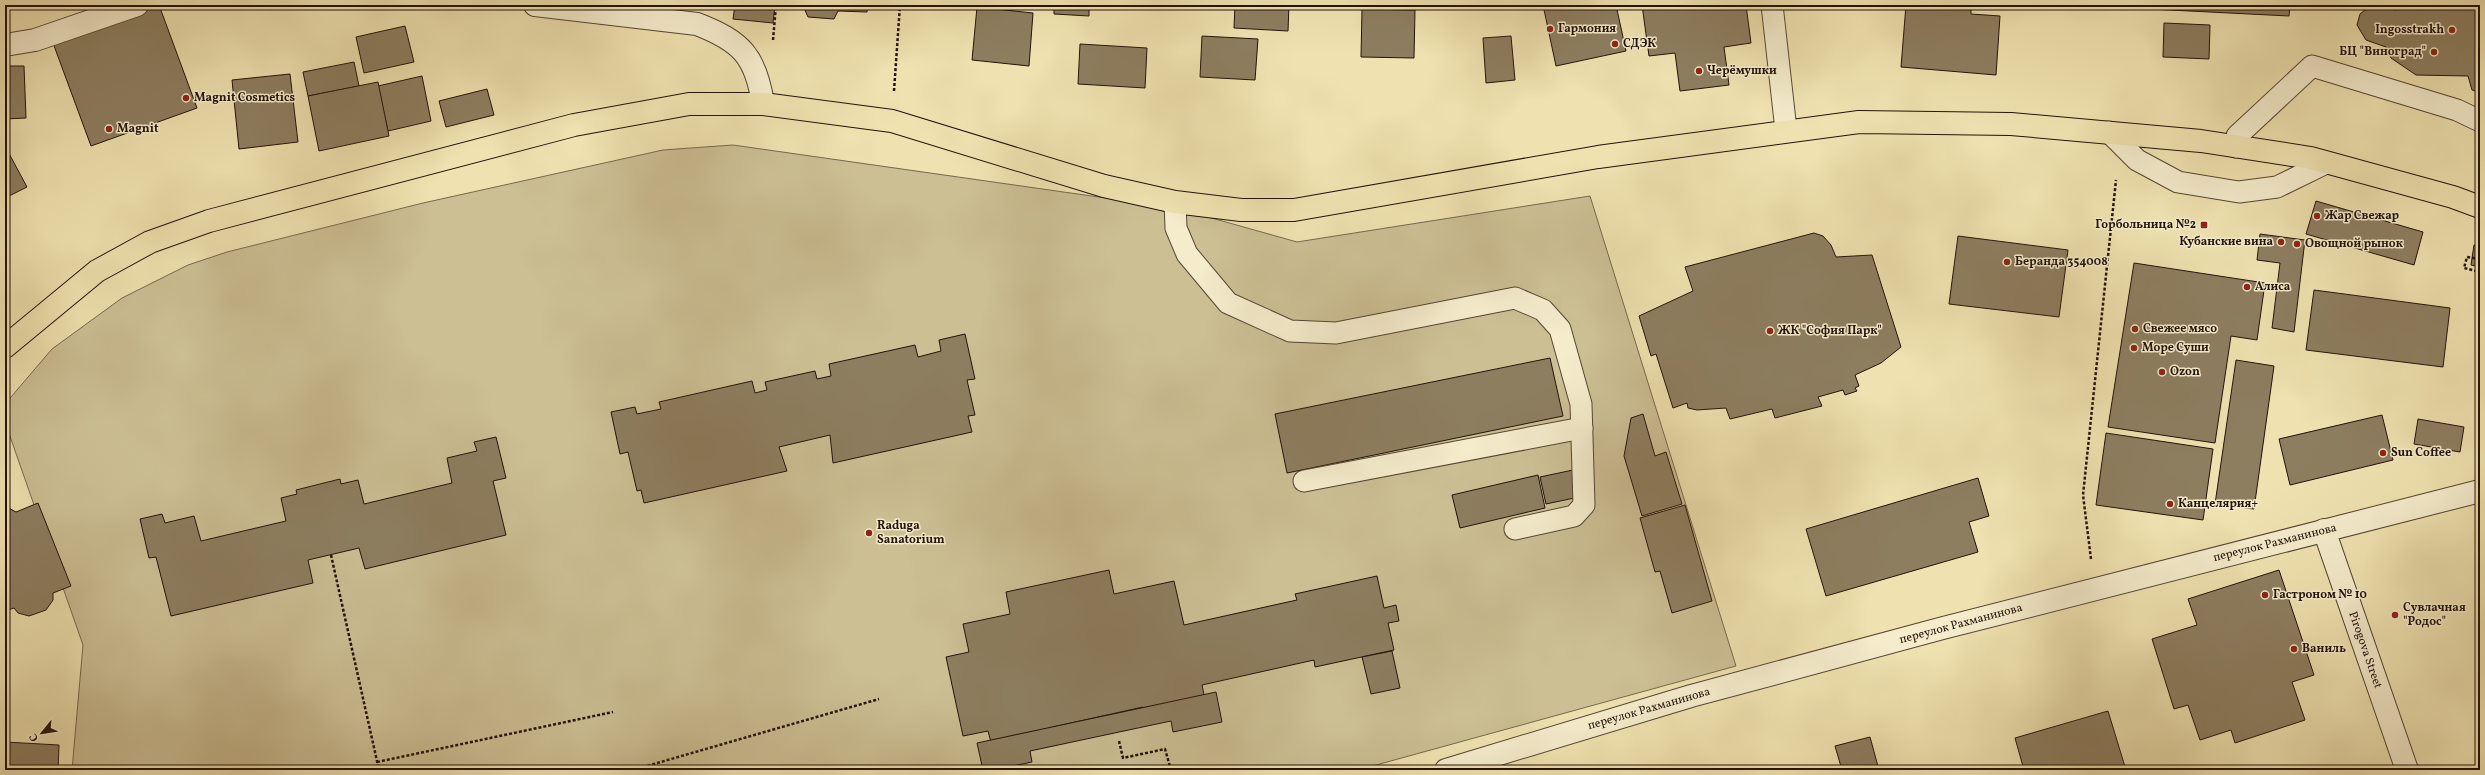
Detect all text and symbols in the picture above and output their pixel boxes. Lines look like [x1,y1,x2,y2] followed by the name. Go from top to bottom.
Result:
[1558,21,1616,37] place label: Гармония
[2375,22,2444,38] place label: Ingosstrakh
[1545,24,1555,34] marker: Гармония
[2447,25,2457,35] marker: Ingosstrakh
[1623,36,1656,52] place label: СДЭК
[1610,39,1620,49] marker: СДЭК
[2339,44,2426,60] place label: БЦ "Виноград"
[2429,47,2439,57] marker: БЦ "Виноград"
[1707,63,1777,79] place label: Черёмушки
[1694,66,1704,76] marker: Черёмушки
[194,90,295,106] place label: Magnit Cosmetics
[181,93,191,103] marker: Magnit Cosmetics
[117,121,159,137] place label: Magnit
[104,124,114,134] marker: Magnit
[2325,208,2400,224] place label: Жар Свежар
[2312,211,2322,221] marker: Жар Свежар
[2095,217,2196,233] place label: Горбольница №2
[2199,220,2209,230] marker: Горбольница №2
[2179,234,2273,250] place label: Кубанские вина
[2305,236,2403,252] place label: Овощной рынок
[2276,237,2286,247] marker: Кубанские вина
[2292,239,2302,249] marker: Овощной рынок
[2015,254,2108,270] place label: Беранда 354008
[2002,257,2012,267] marker: Беранда 354008
[2255,279,2291,295] place label: Алиса
[2242,282,2252,292] marker: Алиса
[2143,321,2217,337] place label: Свежее мясо
[1778,323,1882,339] place label: ЖК "София Парк"
[2130,324,2140,334] marker: Свежее мясо
[1765,326,1775,336] marker: ЖК "София Парк"
[2142,340,2209,356] place label: Море Суши
[2129,343,2139,353] marker: Море Суши
[2170,364,2200,380] place label: Ozon
[2157,367,2167,377] marker: Ozon
[2391,445,2451,461] place label: Sun Coffee
[2378,448,2388,458] marker: Sun Coffee
[2178,496,2258,512] place label: Канцелярия+
[2165,499,2175,509] marker: Канцелярия+
[877,518,945,548] place label: Raduga Sanatorium
[2212,520,2338,566] street label: переулок Рахманинова
[864,528,874,538] marker: Raduga Sanatorium
[2273,587,2367,603] place label: Гастроном № 10
[2260,590,2270,600] marker: Гастроном № 10
[1898,600,2024,648] street label: переулок Рахманинова
[2403,600,2466,630] place label: Cувлачная "Родос"
[2344,609,2386,691] street label: Pirogova Street
[2390,610,2400,620] marker: Cувлачная "Родос"
[2302,641,2346,657] place label: Ваниль
[2289,644,2299,654] marker: Ваниль
[1586,684,1712,734] street label: переулок Рахманинова
[22,713,62,753] north arrow
[26,730,43,744] text: С

